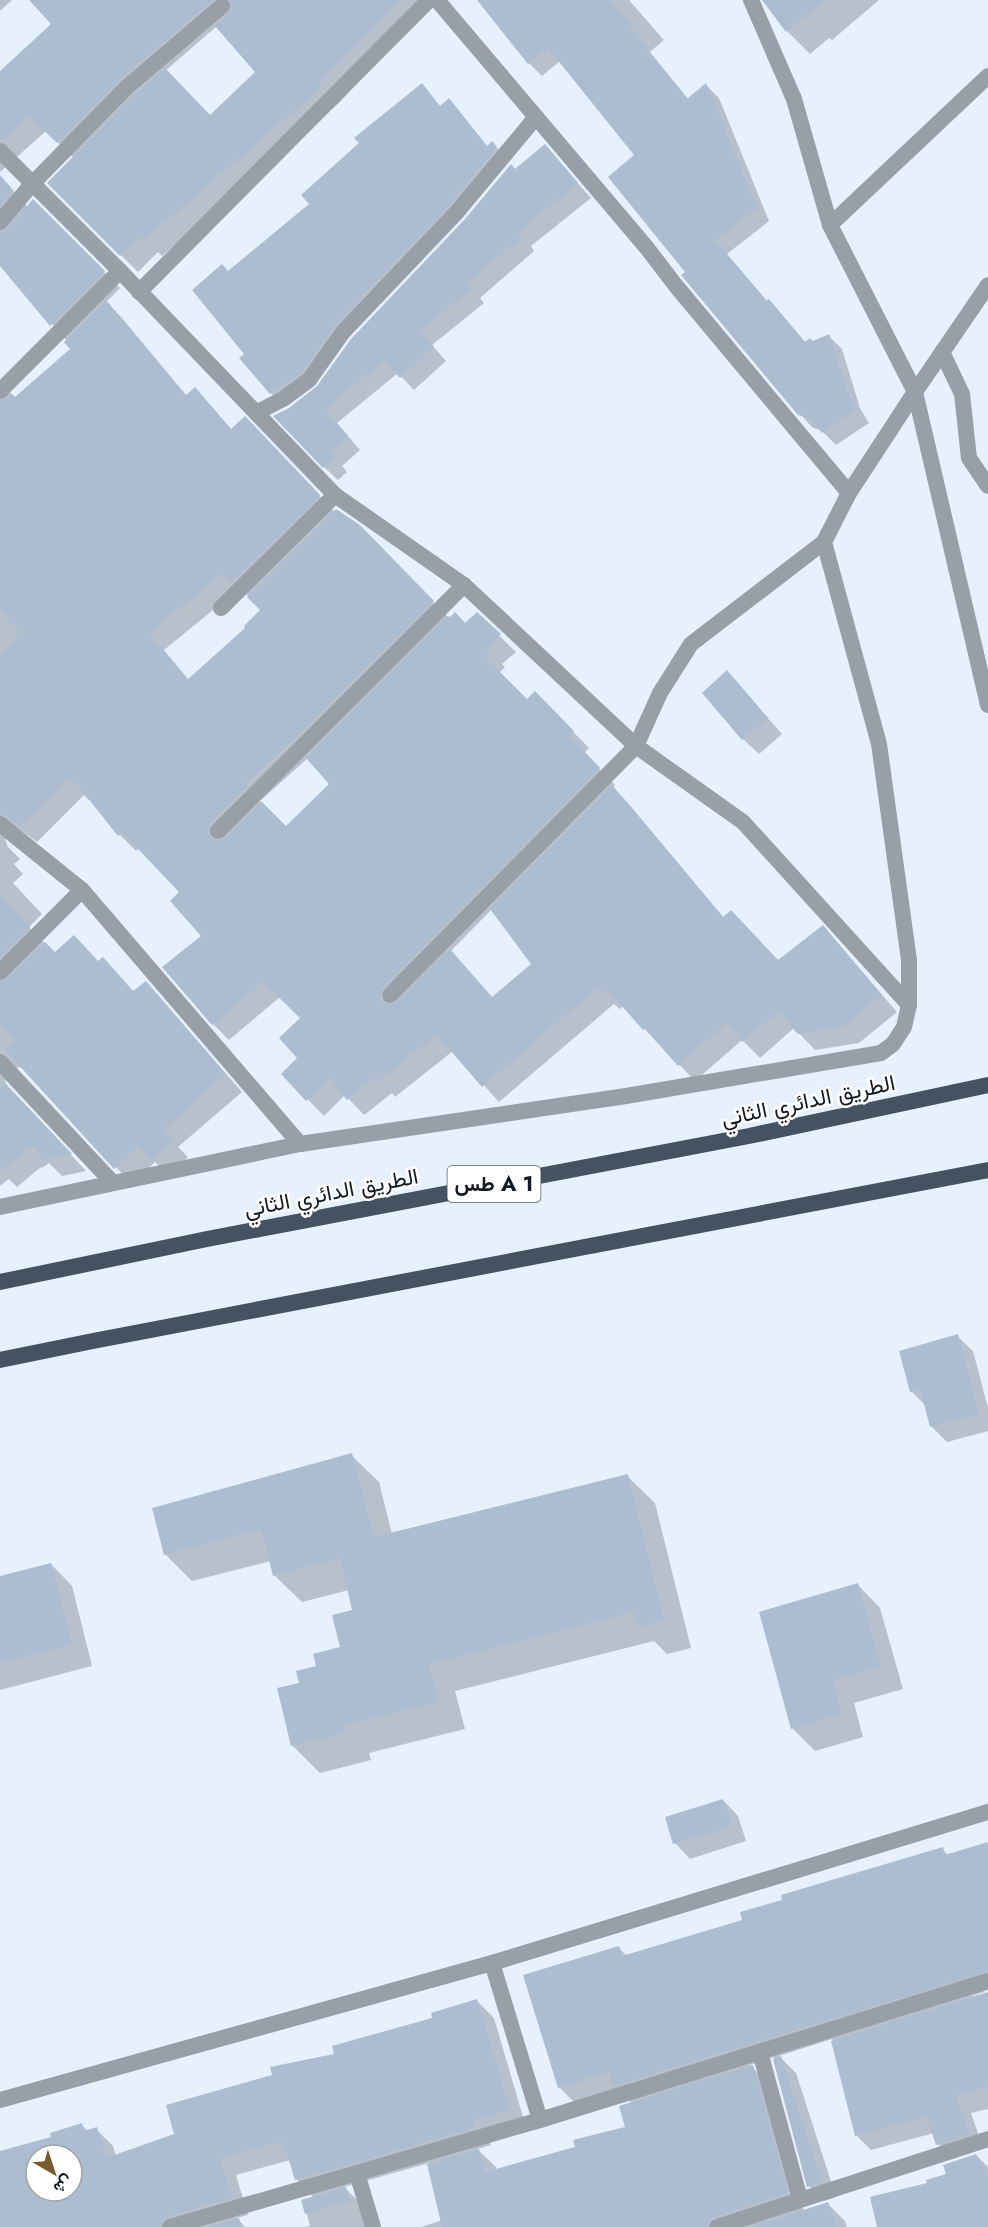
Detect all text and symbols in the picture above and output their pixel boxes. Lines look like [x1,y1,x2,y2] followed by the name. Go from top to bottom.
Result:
[718,1066,899,1137] street label: الطريق الدائري الثاني
[241,1159,421,1228] street label: الطريق الدائري الثاني
[448,1166,540,1202] road number: طس A 1
[24,2143,84,2203] north arrow
[48,2169,78,2199] text: ش

